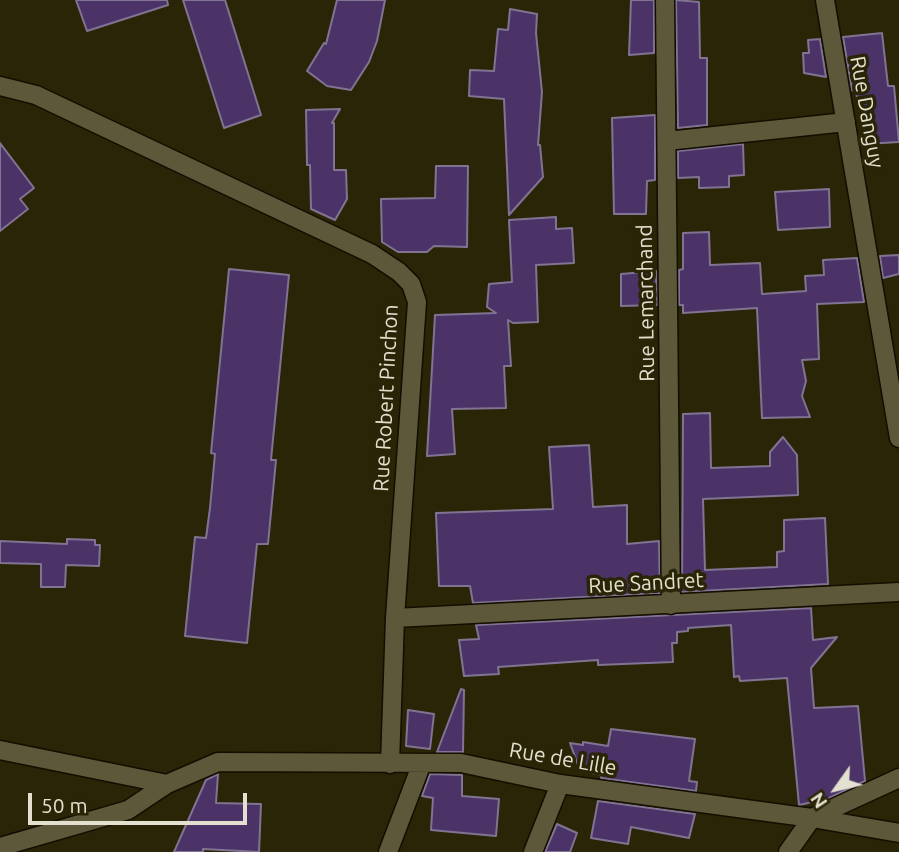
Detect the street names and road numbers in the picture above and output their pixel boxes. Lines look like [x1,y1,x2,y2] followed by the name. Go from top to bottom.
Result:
[845,54,889,170] street label: Rue Danguy
[632,224,660,382] street label: Rue Lemarchand
[369,304,403,492] street label: Rue Robert Pinchon
[588,567,704,599] street label: Rue Sandret
[507,737,619,781] street label: Rue de Lille

